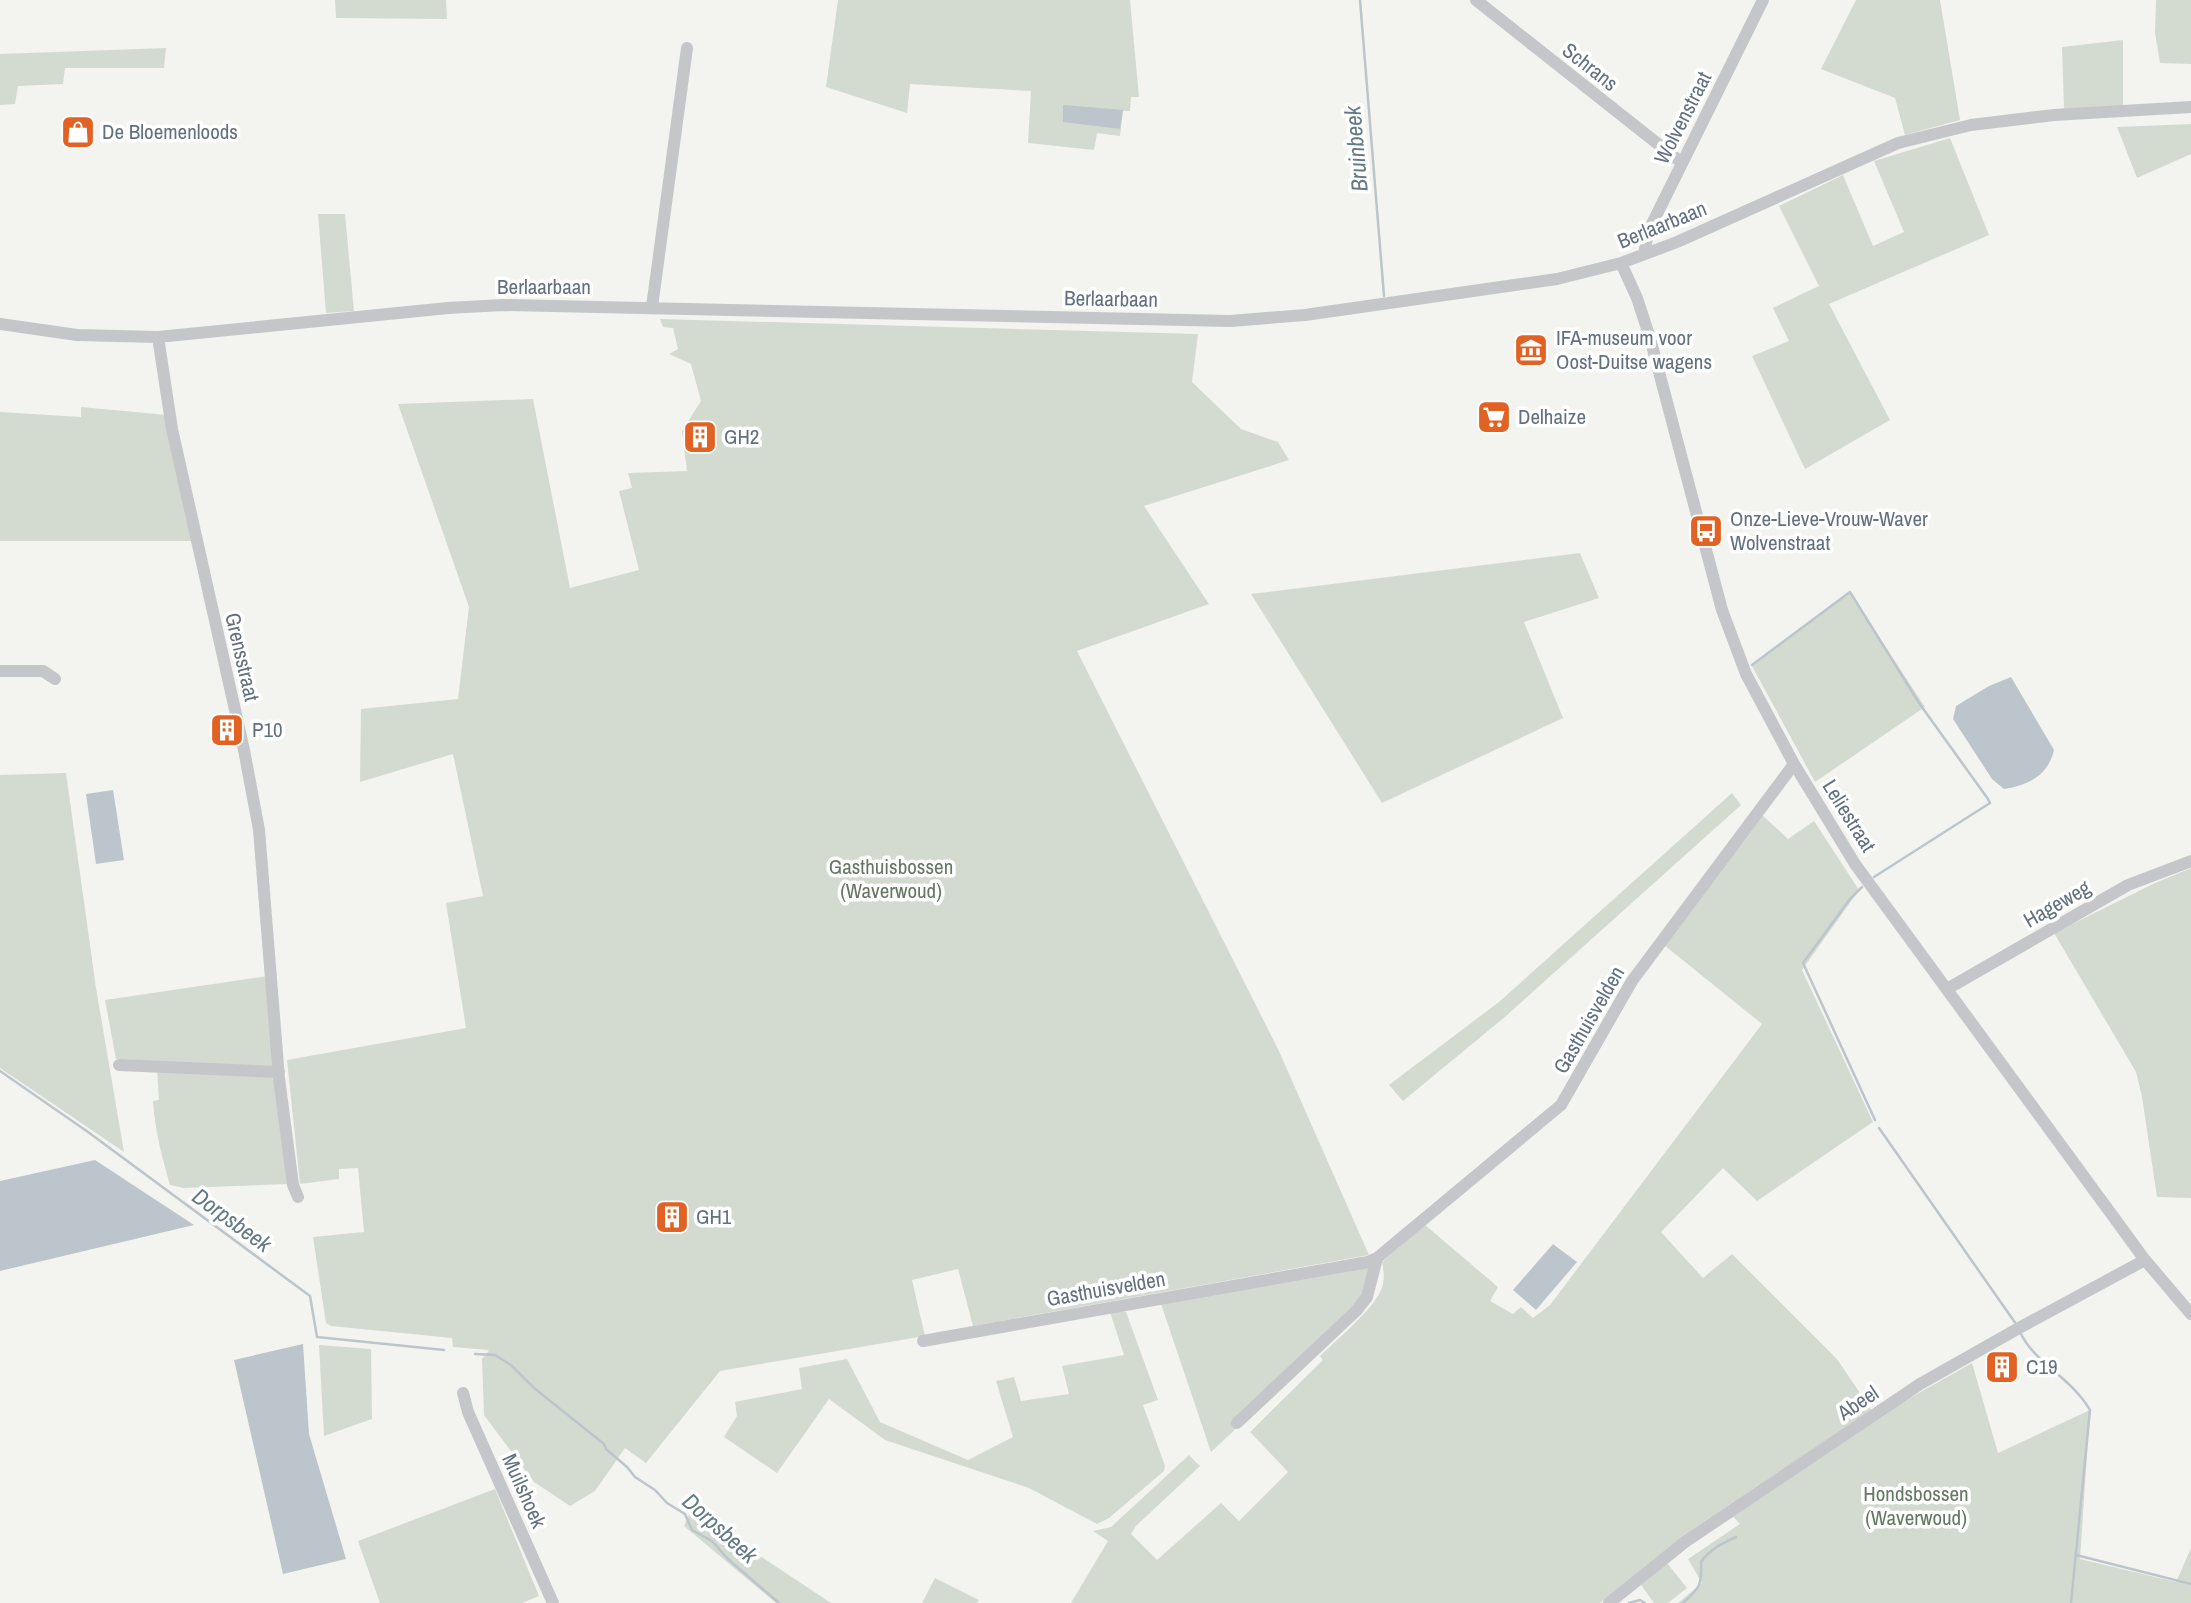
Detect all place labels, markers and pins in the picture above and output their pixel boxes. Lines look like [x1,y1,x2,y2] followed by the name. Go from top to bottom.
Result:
[59,113,97,151] shop icon: De Bloemenloods
[102,117,238,146] place label: De Bloemenloods
[1556,323,1712,376] place label: IFA-museum voor Oost-Duitse wagens
[1512,331,1550,369] museum icon: IFA-museum voor Oost-Duitse wagens
[1475,398,1513,436] supermarket icon: Delhaize
[1518,402,1586,431] place label: Delhaize
[681,418,719,456] building icon: GH2
[724,422,759,451] place label: GH2
[1730,504,1928,557] place label: Onze-Lieve-Vrouw-Waver Wolvenstraat
[1687,512,1725,550] bus stop icon: Onze-Lieve-Vrouw-Waver Wolvenstraat
[208,711,246,749] building icon: P10
[252,715,283,744] place label: P10
[653,1198,691,1236] building icon: GH1
[696,1202,732,1231] place label: GH1
[1983,1348,2021,1386] building icon: C19
[2026,1352,2058,1381] place label: C19

